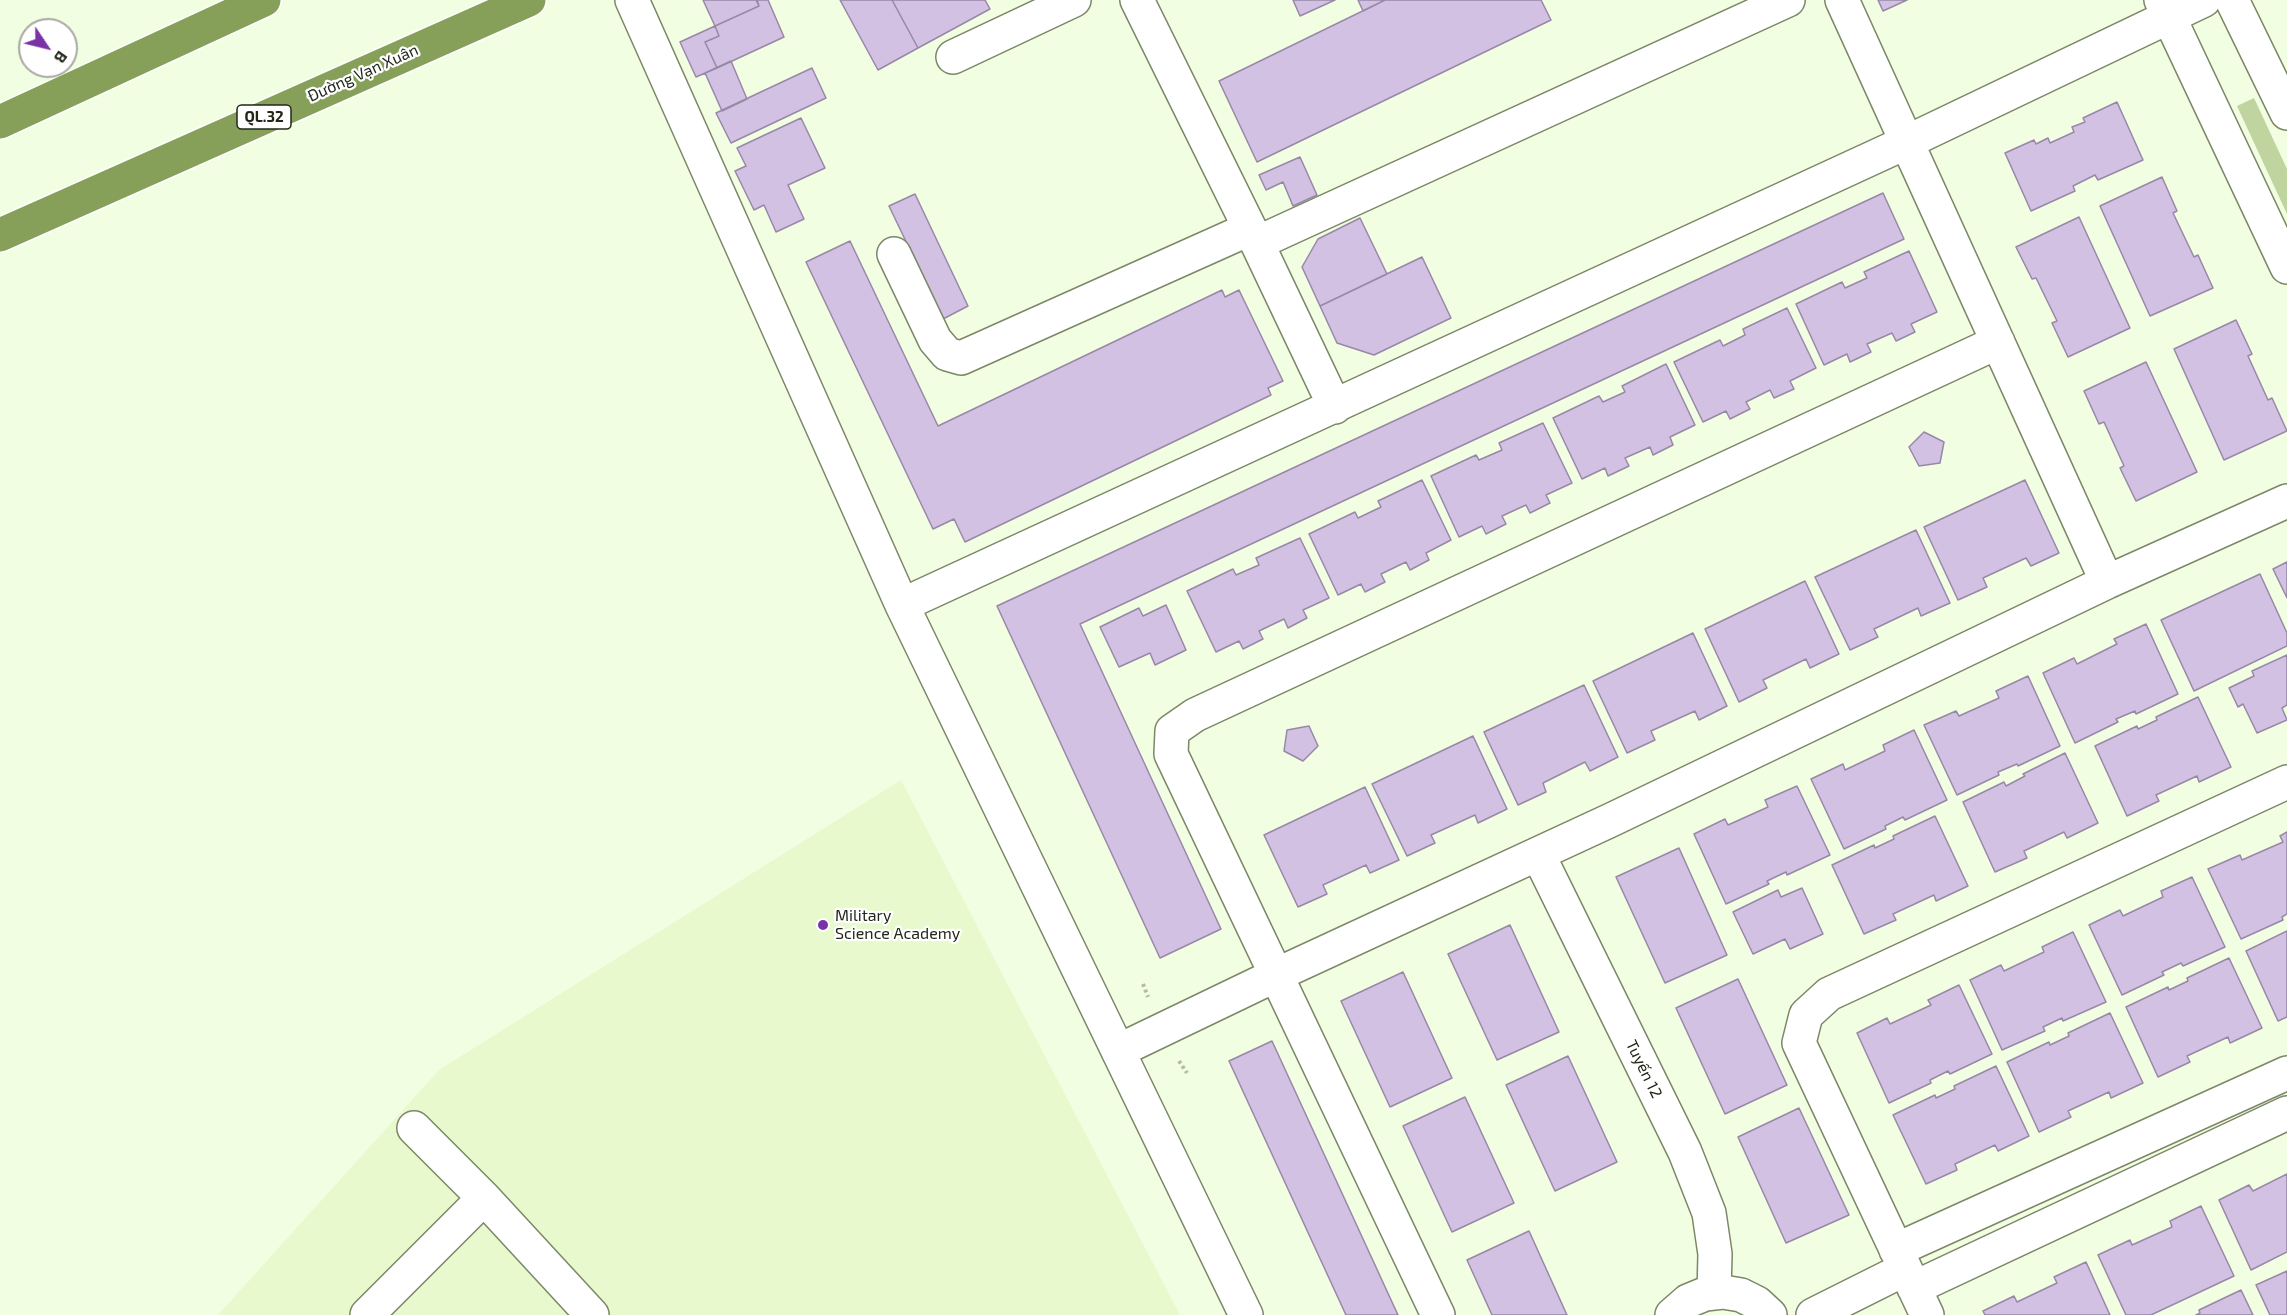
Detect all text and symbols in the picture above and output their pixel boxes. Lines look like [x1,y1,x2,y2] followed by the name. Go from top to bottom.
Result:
[18,18,78,78] north arrow
[305,40,421,106] street label: Đường Vạn Xuân
[51,48,72,67] text: B
[237,105,291,129] road number: QL.32
[835,906,960,944] place label: Military Science Academy
[816,918,830,932] marker: Military Science Academy
[1622,1037,1666,1101] street label: Tuyến 12

